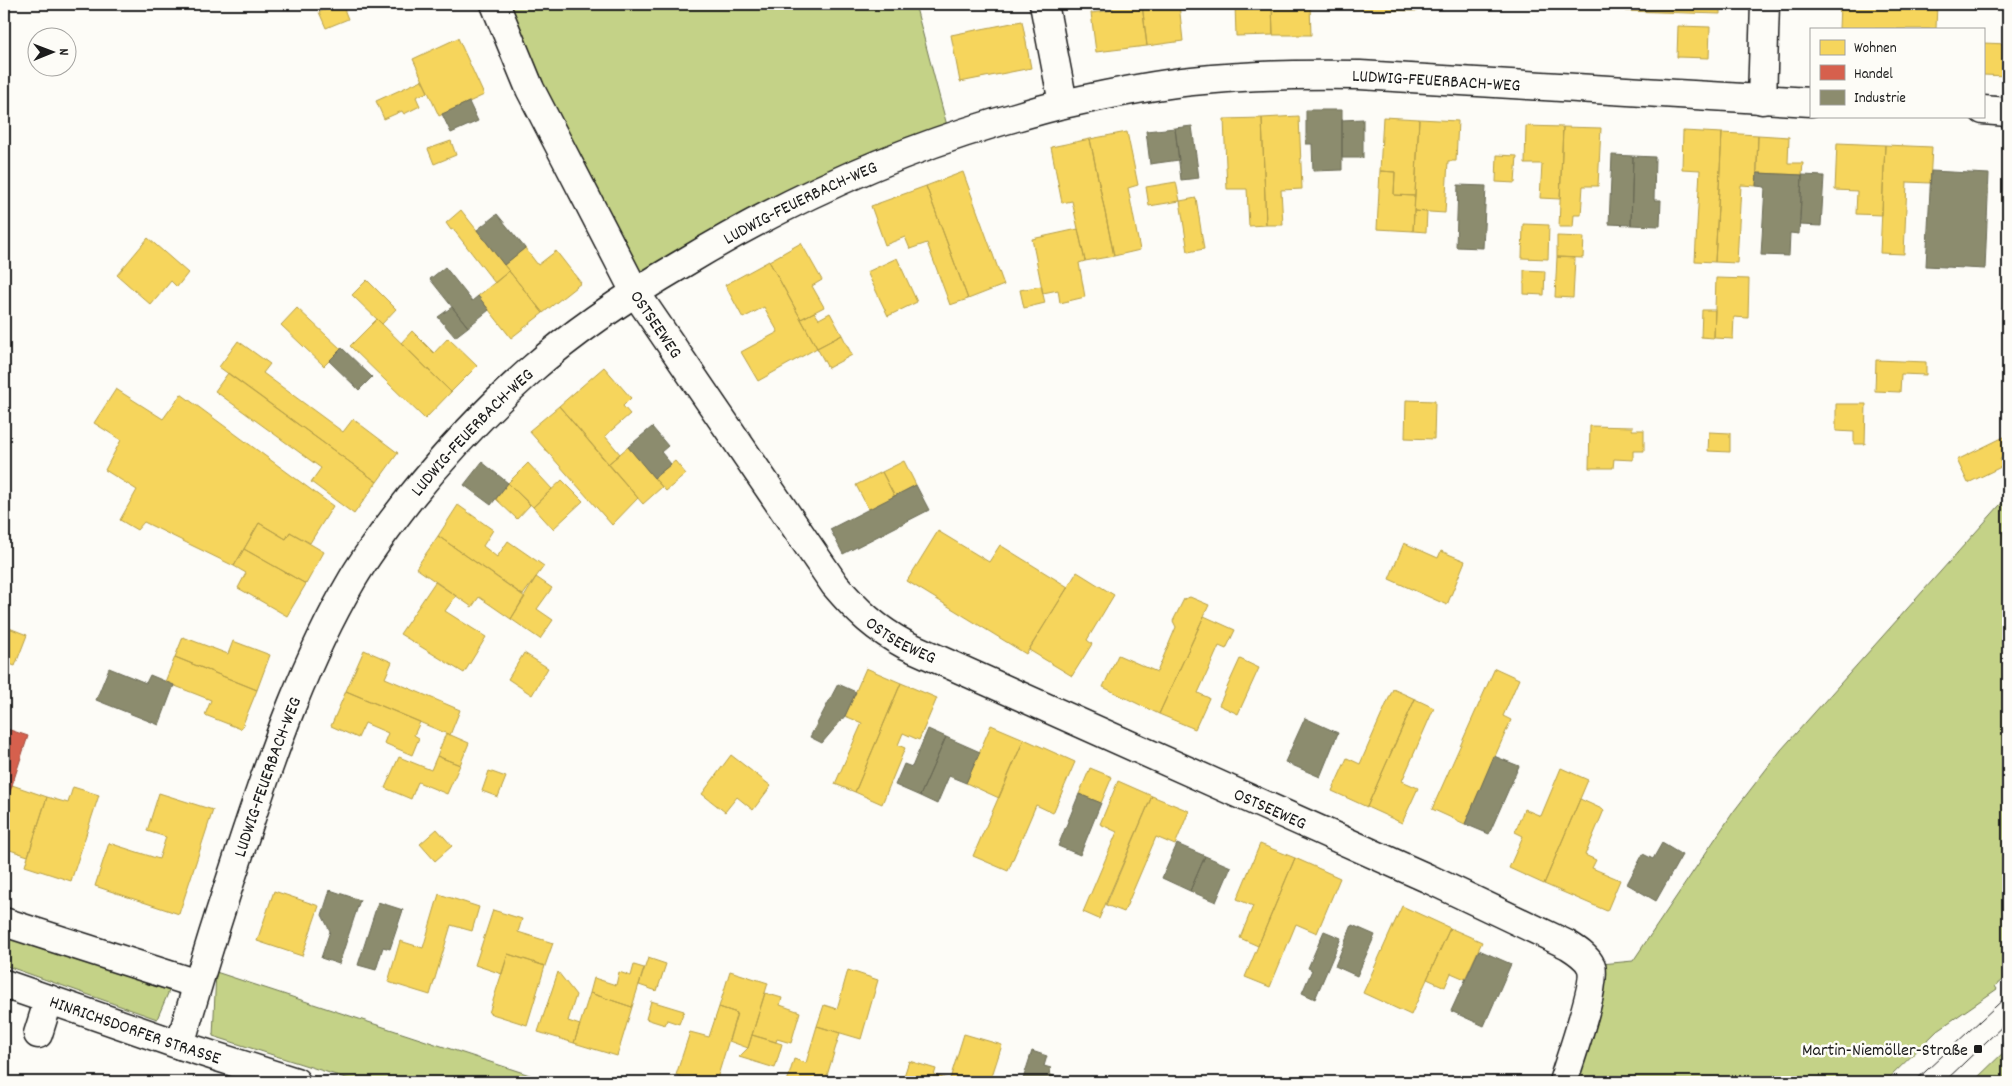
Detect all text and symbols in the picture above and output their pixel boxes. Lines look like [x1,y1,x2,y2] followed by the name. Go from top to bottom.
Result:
[28,28,78,78] north arrow
[1810,28,1984,118] legend
[1854,38,1897,60] text: Wohnen
[53,48,73,56] text: N
[1854,64,1893,86] text: Handel
[1352,65,1521,100] street label: LUDWIG-FEUERBACH-WEG
[1854,88,1906,110] text: Industrie
[720,156,882,252] street label: LUDWIG-FEUERBACH-WEG
[622,286,687,364] street label: OSTSEEWEG
[406,363,540,503] street label: LUDWIG-FEUERBACH-WEG
[859,612,939,672] street label: OSTSEEWEG
[229,694,309,861] street label: LUDWIG-FEUERBACH-WEG
[1229,783,1310,837] street label: OSTSEEWEG
[46,991,224,1072] street label: HINRICHSDORFER STRASSE
[1802,1039,1968,1064] place label: Martin-Niemöller-Straße
[1972,1043,1984,1055] marker: Martin-Niemöller-Straße

